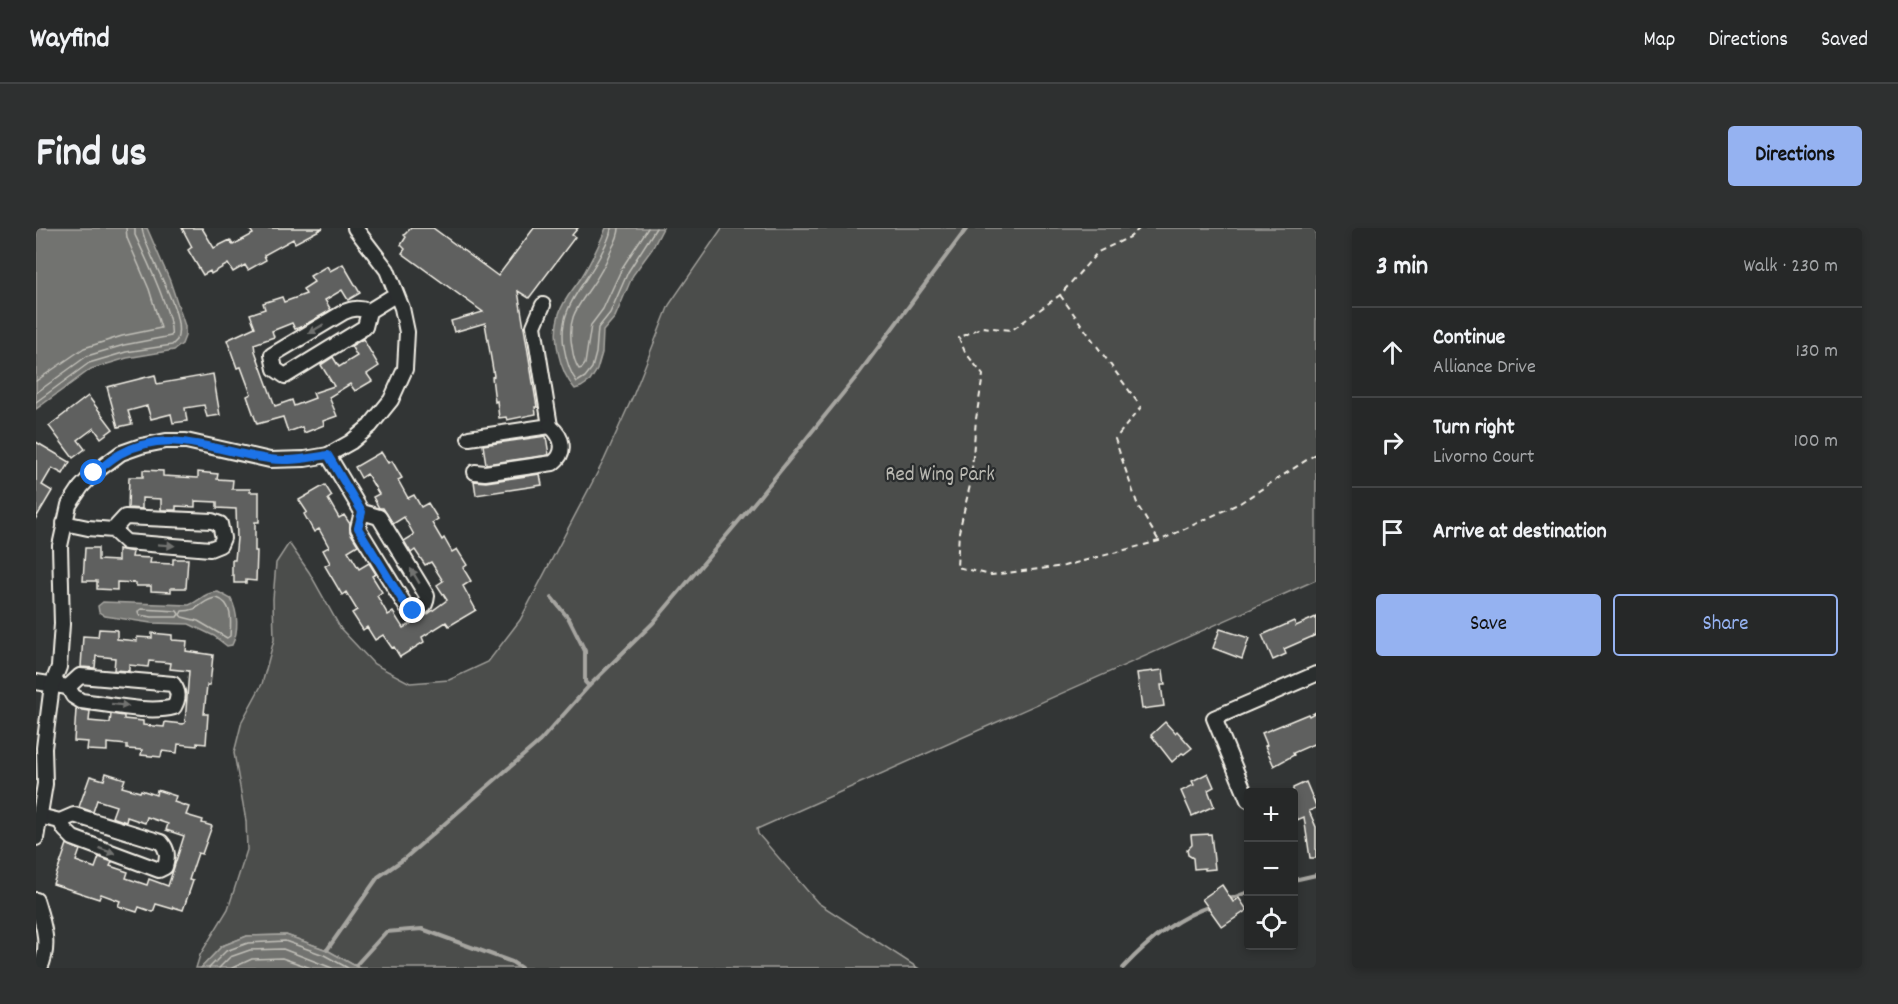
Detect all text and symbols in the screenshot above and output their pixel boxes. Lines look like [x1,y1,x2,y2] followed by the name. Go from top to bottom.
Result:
[30,21,110,61] text: Wayfind
[1644,26,1675,56] text: Map
[1708,26,1788,56] text: Directions
[1821,26,1868,56] text: Saved
[36,126,147,186] text: Find us
[1728,126,1862,186] button: Directions
[1376,249,1428,286] text: 3 min
[1744,253,1838,281] text: Walk · 230 m
[308,323,324,334] one-way arrow
[1433,323,1505,354] text: Continue
[1376,336,1409,369] icon: ahead
[1796,338,1838,366] text: 130 m
[1433,354,1536,382] text: Alliance Drive
[1433,413,1515,444] text: Turn right
[1376,426,1409,459] icon: right
[1794,428,1838,456] text: 100 m
[1433,444,1534,472] text: Livorno Court
[80,459,106,485] route start
[885,461,995,491] park label: Red Wing Park
[1376,516,1409,549] icon: arrive
[1433,517,1607,548] text: Arrive at destination
[157,541,176,550] one-way arrow
[409,568,420,584] one-way arrow
[1376,594,1601,656] button: Save
[1613,594,1838,656] button: Share
[399,597,425,623] route end
[110,701,129,710] one-way arrow
[1244,788,1298,950] map controls
[1244,788,1298,842] button: +
[1244,842,1298,896] button: −
[98,847,116,856] one-way arrow
[1244,896,1298,950] button: locate

